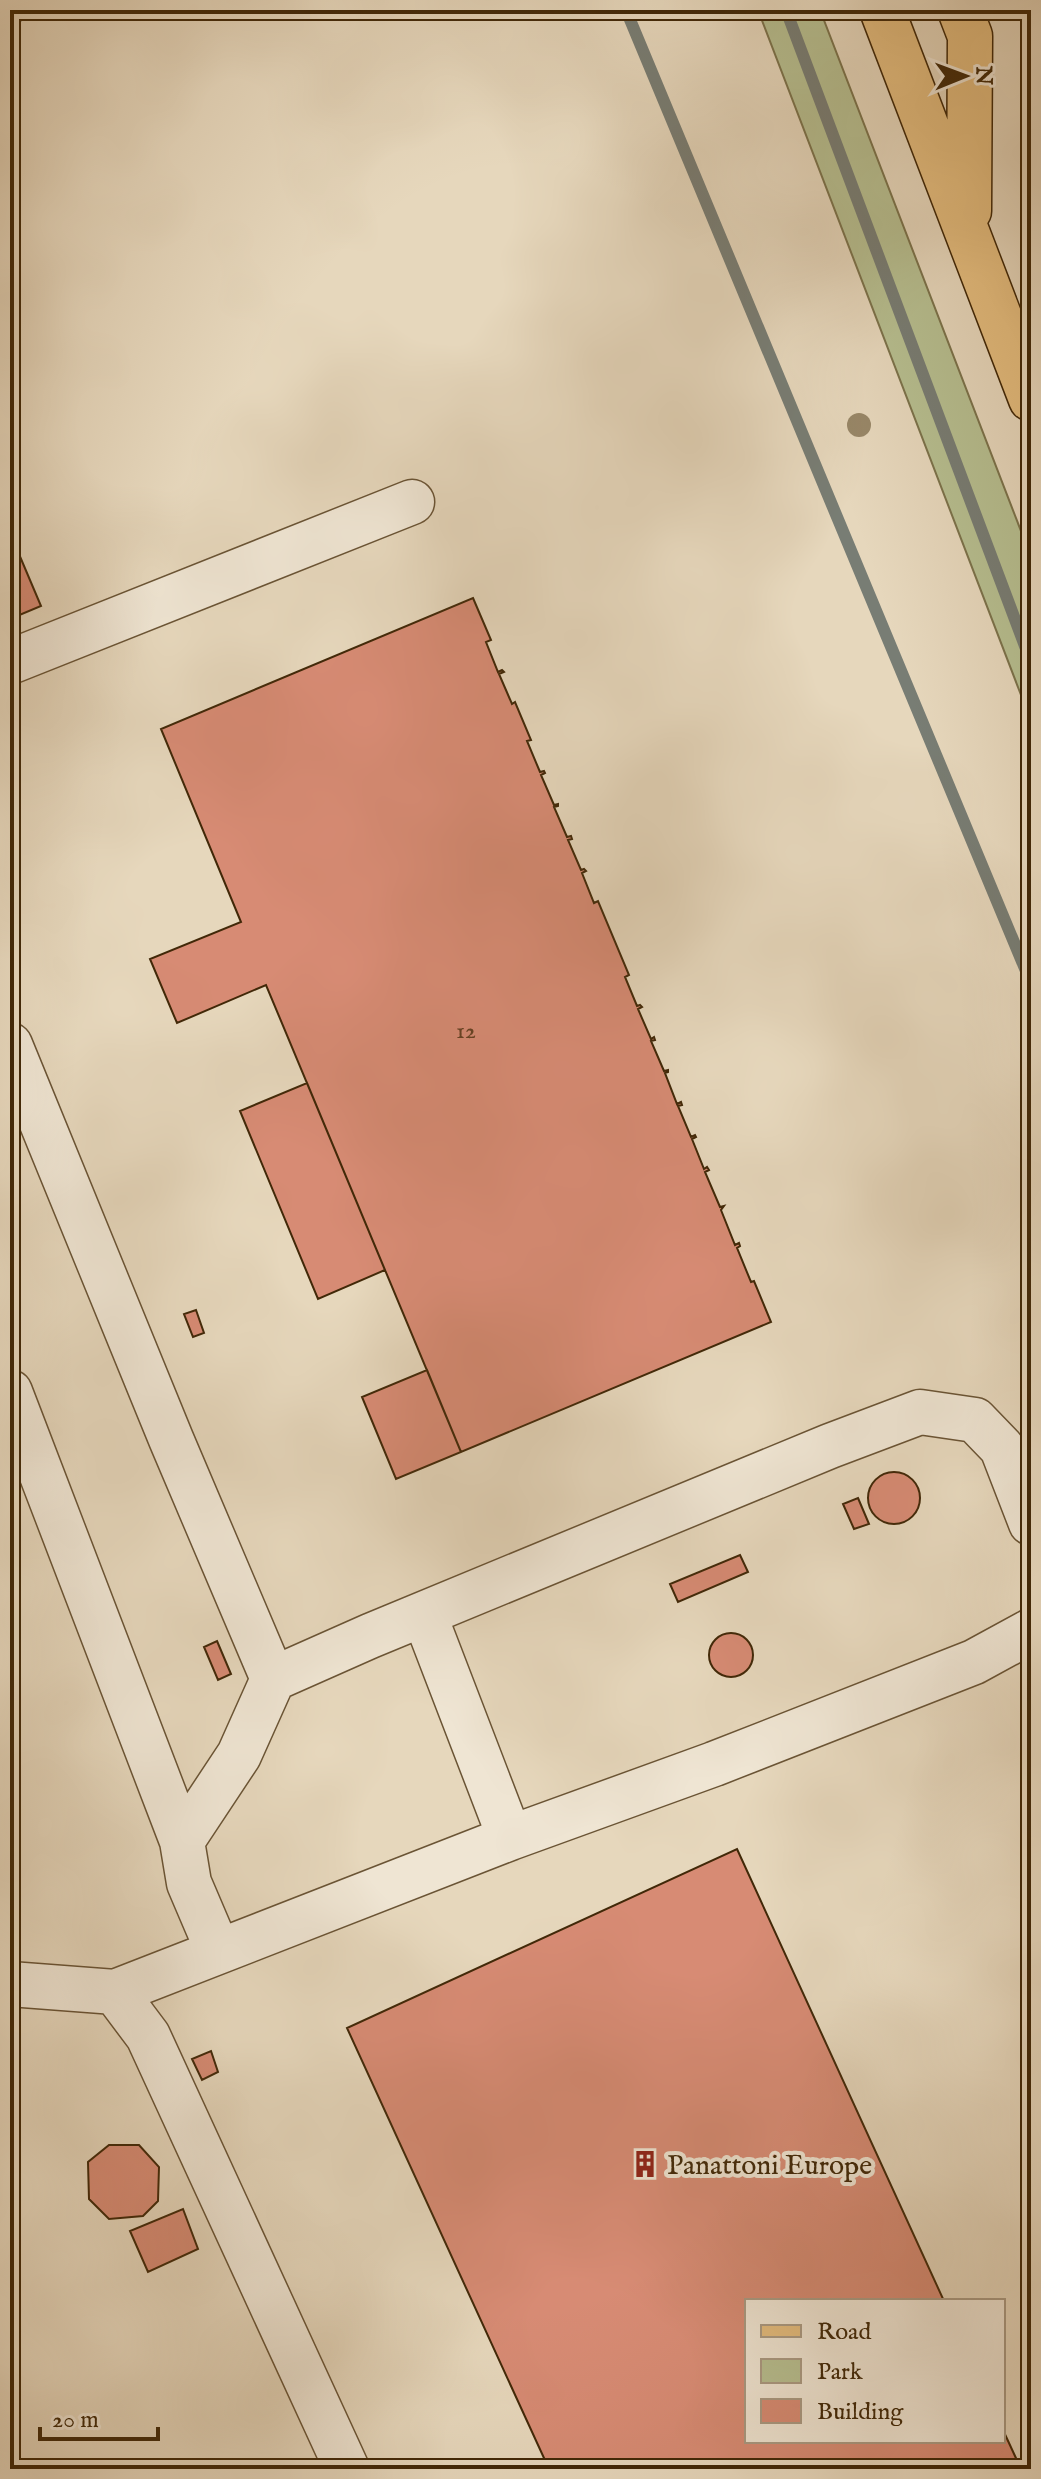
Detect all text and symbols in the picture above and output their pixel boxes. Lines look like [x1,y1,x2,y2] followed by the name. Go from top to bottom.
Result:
[925,36,1005,116] north arrow
[969,65,997,85] text: N
[456,1016,476,1047] house number: 12
[630,2149,660,2179] building icon: Panattoni Europe
[667,2149,872,2184] place label: Panattoni Europe
[745,2299,1005,2443] legend
[817,2317,871,2348] text: Road
[817,2357,863,2388] text: Park
[40,2391,158,2441] scale bar
[817,2397,904,2428] text: Building
[52,2405,99,2436] text: 20 m

